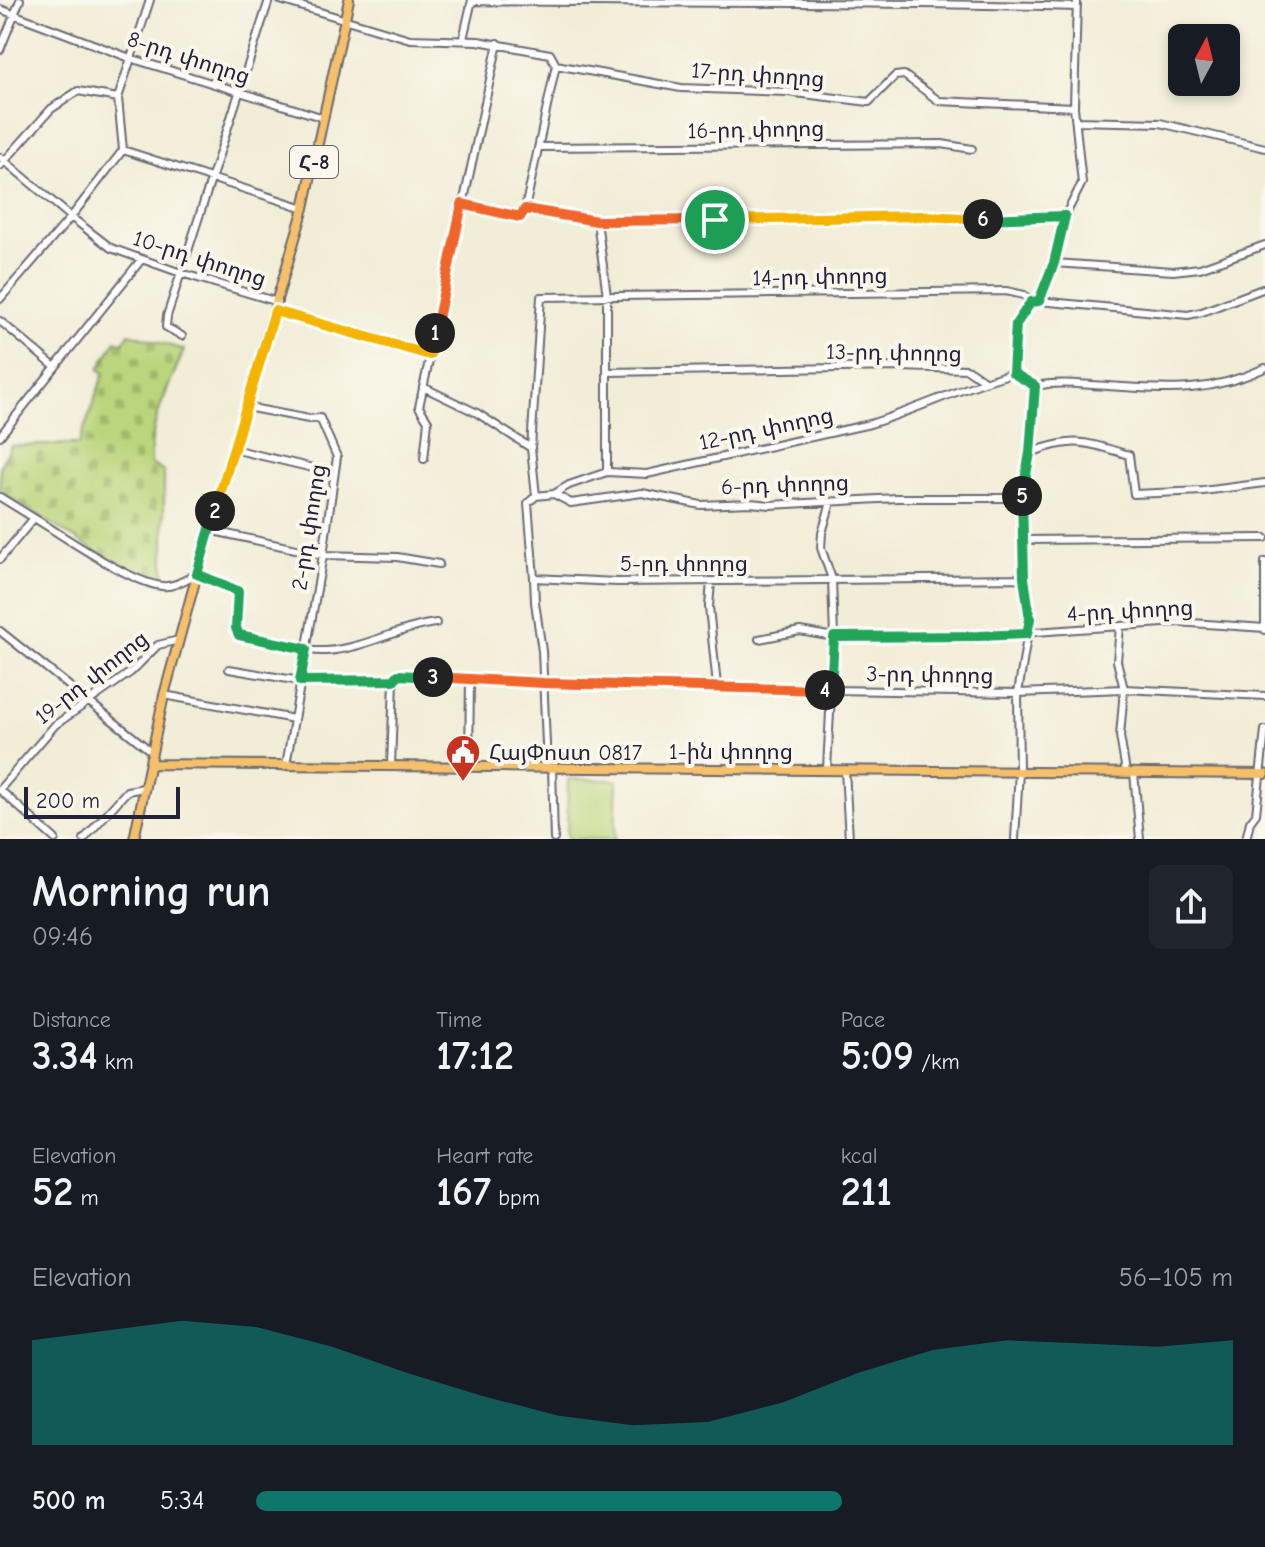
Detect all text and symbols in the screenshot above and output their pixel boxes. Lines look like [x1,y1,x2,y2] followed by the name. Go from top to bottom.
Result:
[1168,24,1240,96] north arrow
[1168,24,1240,96] map controls
[124,26,253,90] street label: 8-րդ փողոց
[691,57,825,93] street label: 17-րդ փողոց
[687,116,825,144] street label: 16-րդ փողոց
[290,146,338,178] road number: Հ-8
[681,186,749,254] pin
[693,198,737,242] icon: arrive
[963,199,1003,239] pin: 6
[977,206,989,232] text: 6
[130,225,269,293] street label: 10-րդ փողոց
[752,263,888,291] street label: 14-րդ փողոց
[415,313,455,353] pin: 1
[431,320,439,346] text: 1
[826,339,962,367] street label: 13-րդ փողոց
[697,402,836,456] street label: 12-րդ փողոց
[286,462,332,592] street label: 2-րդ փողոց
[721,470,849,500] street label: 6-րդ փողոց
[1002,476,1042,516] pin: 5
[1016,483,1028,509] text: 5
[195,491,235,531] pin: 2
[210,498,220,524] text: 2
[620,551,748,577] street label: 5-րդ փողոց
[1066,595,1194,627] street label: 4-րդ փողոց
[30,626,153,730] street label: 19-րդ փողոց
[413,657,453,697] pin: 3
[866,661,994,689] street label: 3-րդ փողոց
[428,664,438,690] text: 3
[805,670,845,710] pin: 4
[820,677,830,703] text: 4
[444,733,482,783] public building icon: ՀայՓոստ 0817
[669,739,793,765] street label: 1-ին փողոց
[489,740,643,766] place label: ՀայՓոստ 0817
[24,783,180,819] scale bar
[36,788,100,814] text: 200 m
[1149,865,1233,949] button: share
[32,866,271,917] text: Morning run
[32,922,93,952] text: 09:46
[32,1007,111,1033] text: Distance
[436,1007,482,1033] text: Time
[841,1007,885,1033] text: Pace
[32,1033,97,1079] text: 3.34
[436,1033,514,1079] text: 17:12
[841,1033,914,1079] text: 5:09
[97,1049,134,1075] text: km
[914,1049,960,1075] text: /km
[32,1143,116,1169] text: Elevation
[436,1143,533,1169] text: Heart rate
[841,1143,878,1169] text: kcal
[32,1169,73,1215] text: 52
[436,1169,491,1215] text: 167
[841,1169,892,1215] text: 211
[73,1185,99,1211] text: m
[491,1185,540,1211] text: bpm
[32,1263,132,1293] text: Elevation
[1119,1263,1233,1293] text: 56–105 m
[32,1486,106,1516] text: 500 m
[160,1486,205,1516] text: 5:34

